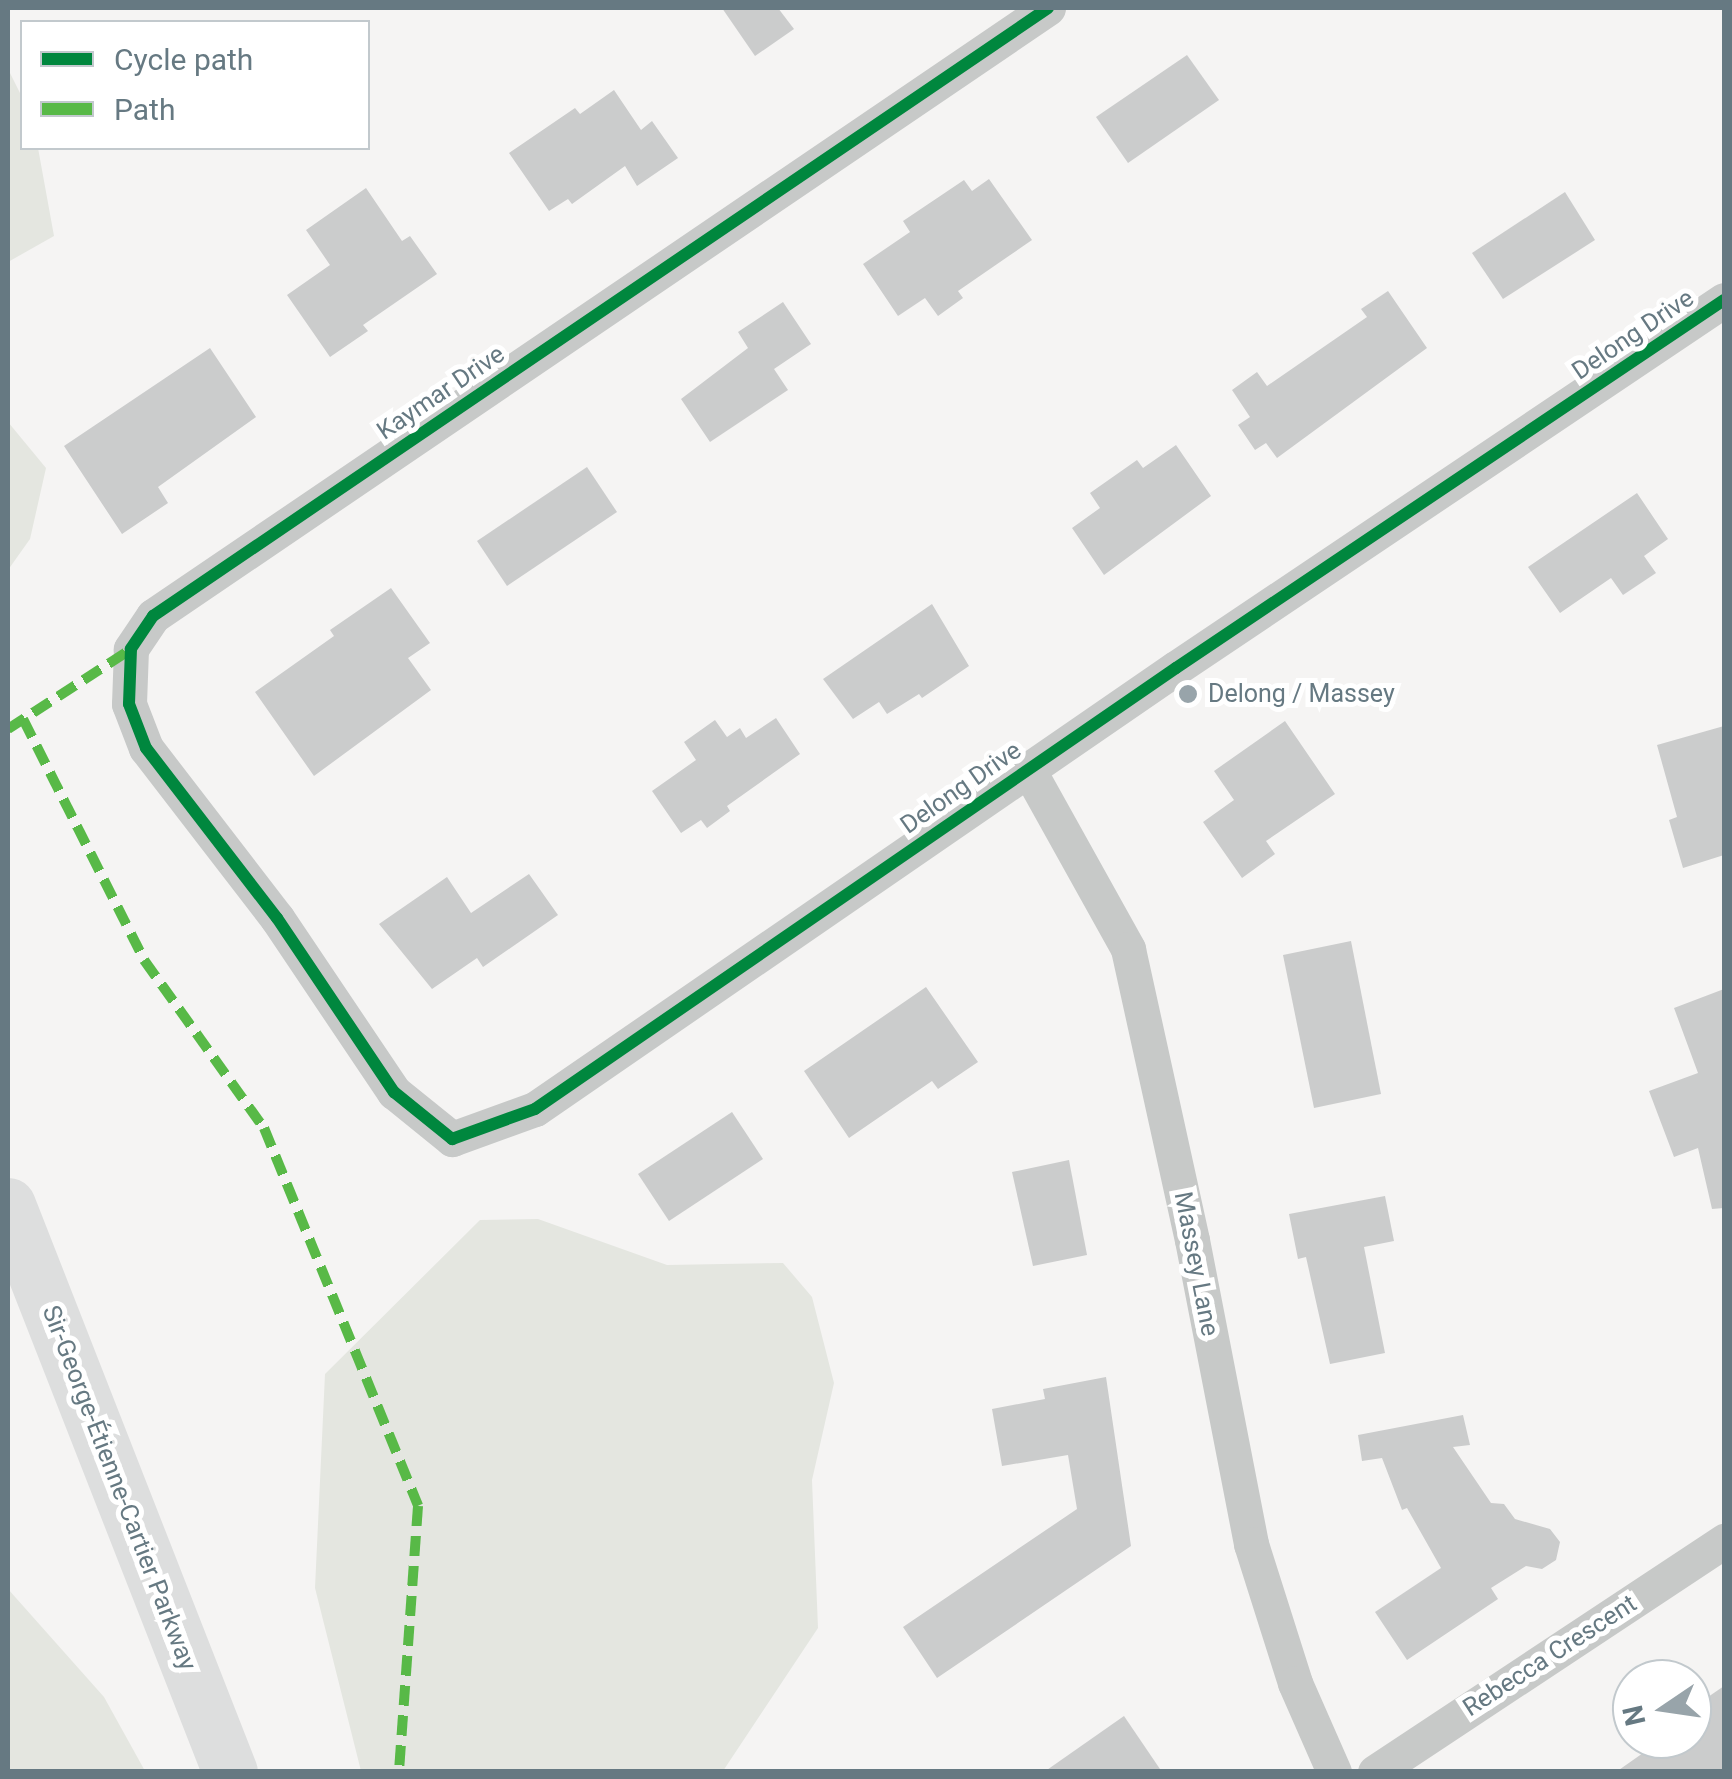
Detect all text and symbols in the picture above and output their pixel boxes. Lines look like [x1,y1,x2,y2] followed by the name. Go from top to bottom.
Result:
[20,20,370,150] legend
[114,42,253,77] text: Cycle path
[114,92,175,127] text: Path
[1566,283,1700,387] street label: Delong Drive
[372,339,510,447] street label: Kaymar Drive
[1208,679,1395,709] place label: Delong / Massey
[1177,683,1199,705] marker: Delong / Massey
[895,736,1027,840] street label: Delong Drive
[1167,1189,1225,1339] street label: Massey Lane
[35,1301,203,1675] street label: Sir-George-Étienne-Cartier Parkway
[1458,1589,1642,1723] street label: Rebecca Crescent
[1612,1659,1712,1759] north arrow
[1616,1702,1653,1729] text: N

